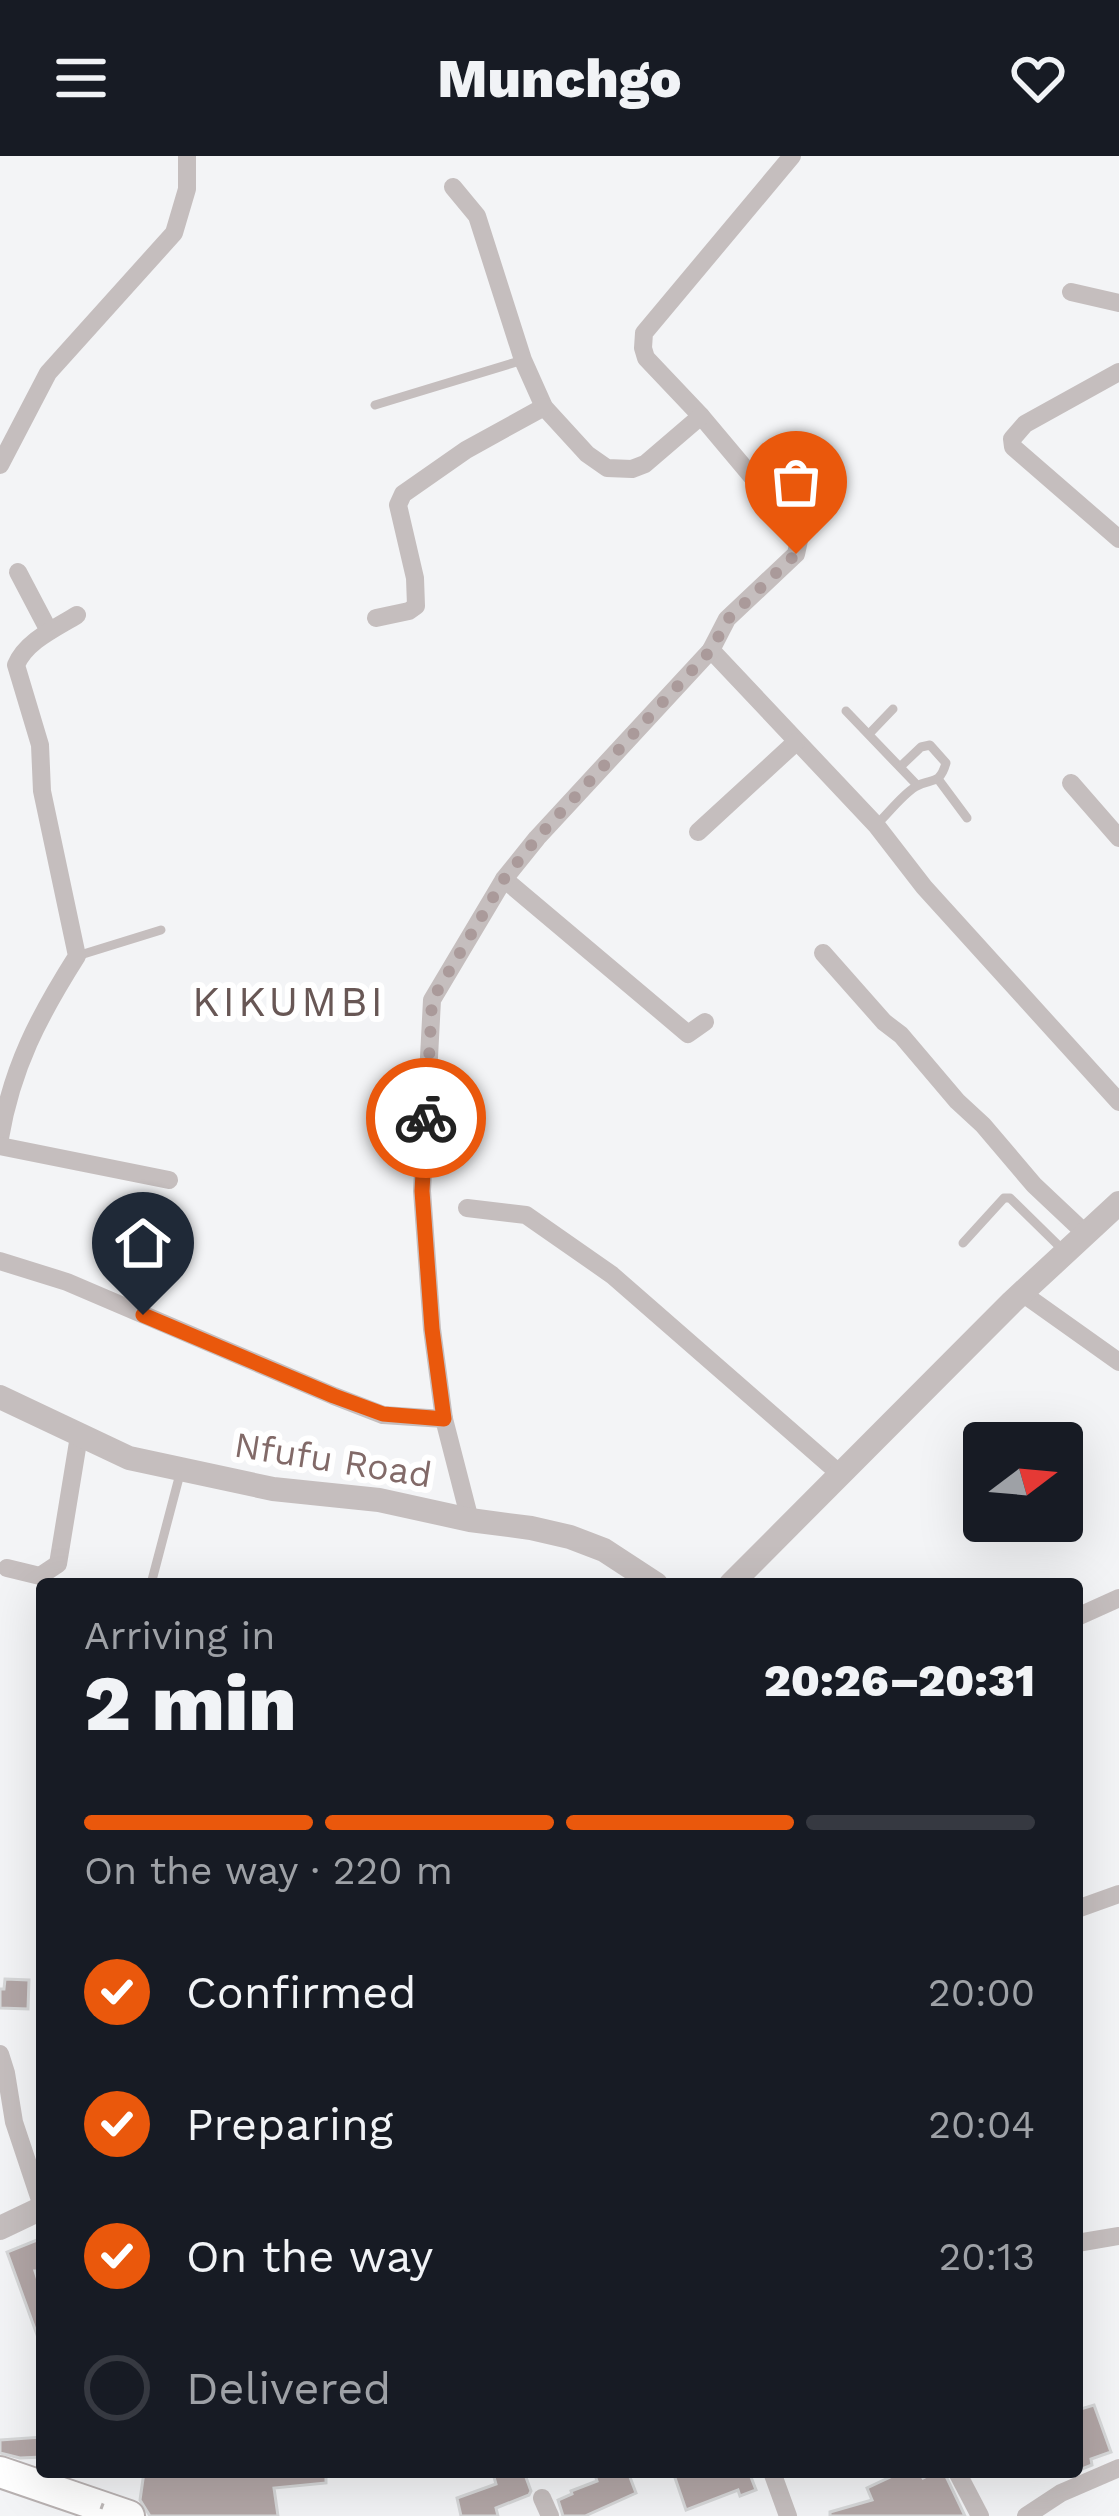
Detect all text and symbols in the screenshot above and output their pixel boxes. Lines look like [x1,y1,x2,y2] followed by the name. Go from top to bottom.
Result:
[48,45,114,111] icon: menu
[1005,45,1071,111] icon: heart
[437,47,682,110] text: Munchgo
[745,431,847,554] pin
[763,449,829,515] icon: bag
[192,977,386,1026] district label: KIKUMBI
[366,1058,486,1178] courier
[393,1085,459,1151] icon: bike
[92,1192,194,1315] pin
[110,1210,176,1276] icon: home
[963,1422,1083,1542] north arrow
[963,1422,1083,1542] map controls
[231,1424,435,1496] street label: Nfufu Road
[84,1613,275,1658] text: Arriving in
[764,1654,1035,1707] text: 20:26–20:31
[84,1657,297,1749] text: 2 min
[84,1848,453,1893] text: On the way · 220 m
[84,1959,150,2025] icon: check
[186,1966,417,2019] text: Confirmed
[928,1970,1035,2015] text: 20:00
[84,2091,150,2157] icon: check
[186,2098,393,2151] text: Preparing
[928,2102,1035,2147] text: 20:04
[84,2223,150,2289] icon: check
[186,2230,433,2283] text: On the way
[939,2234,1035,2279] text: 20:13
[186,2362,391,2415] text: Delivered

